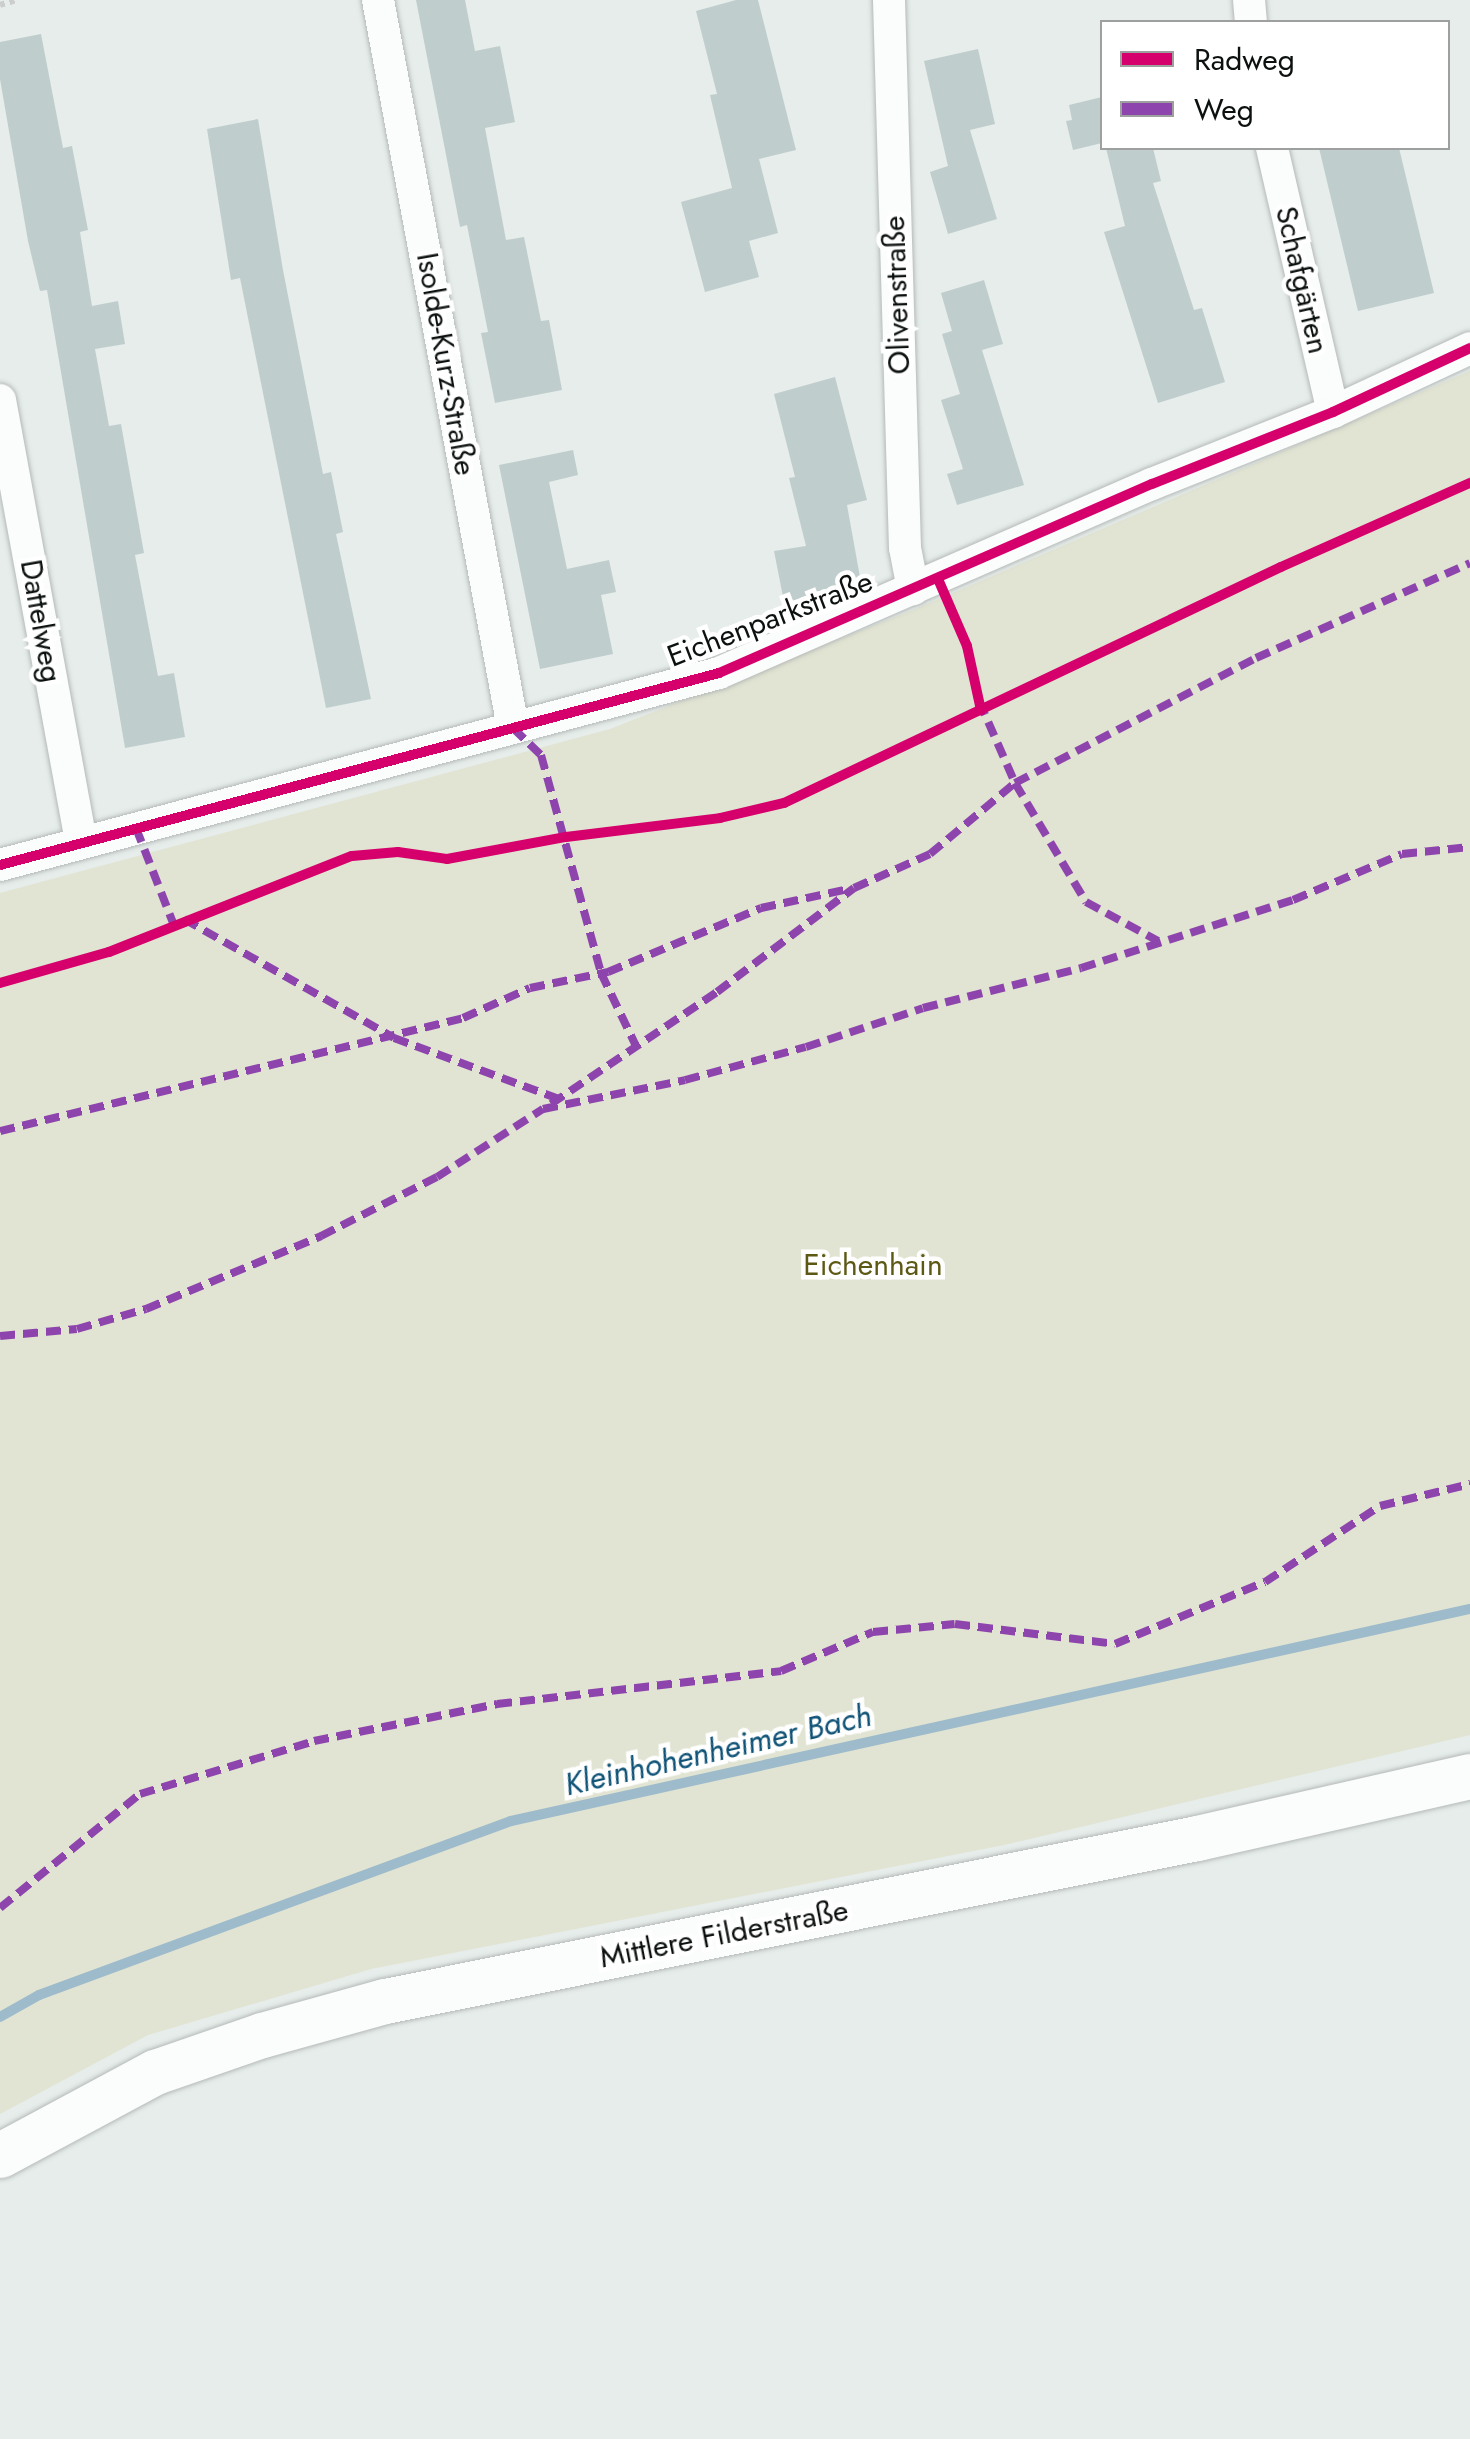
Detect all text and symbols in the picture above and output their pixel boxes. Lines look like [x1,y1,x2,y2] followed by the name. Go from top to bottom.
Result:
[1100,20,1450,150] legend
[1194,38,1295,81] text: Radweg
[1194,88,1254,131] text: Weg
[1268,203,1336,357] street label: Schafgärten
[876,215,918,375] street label: Olivenstraße
[409,250,483,478] street label: Isolde-Kurz-Straße
[13,557,69,685] street label: Dattelweg
[662,563,878,675] street label: Eichenparkstraße
[803,1247,943,1283] park label: Eichenhain
[561,1696,875,1804] water label: Kleinhohenheimer Bach
[597,1892,851,1976] street label: Mittlere Filderstraße

